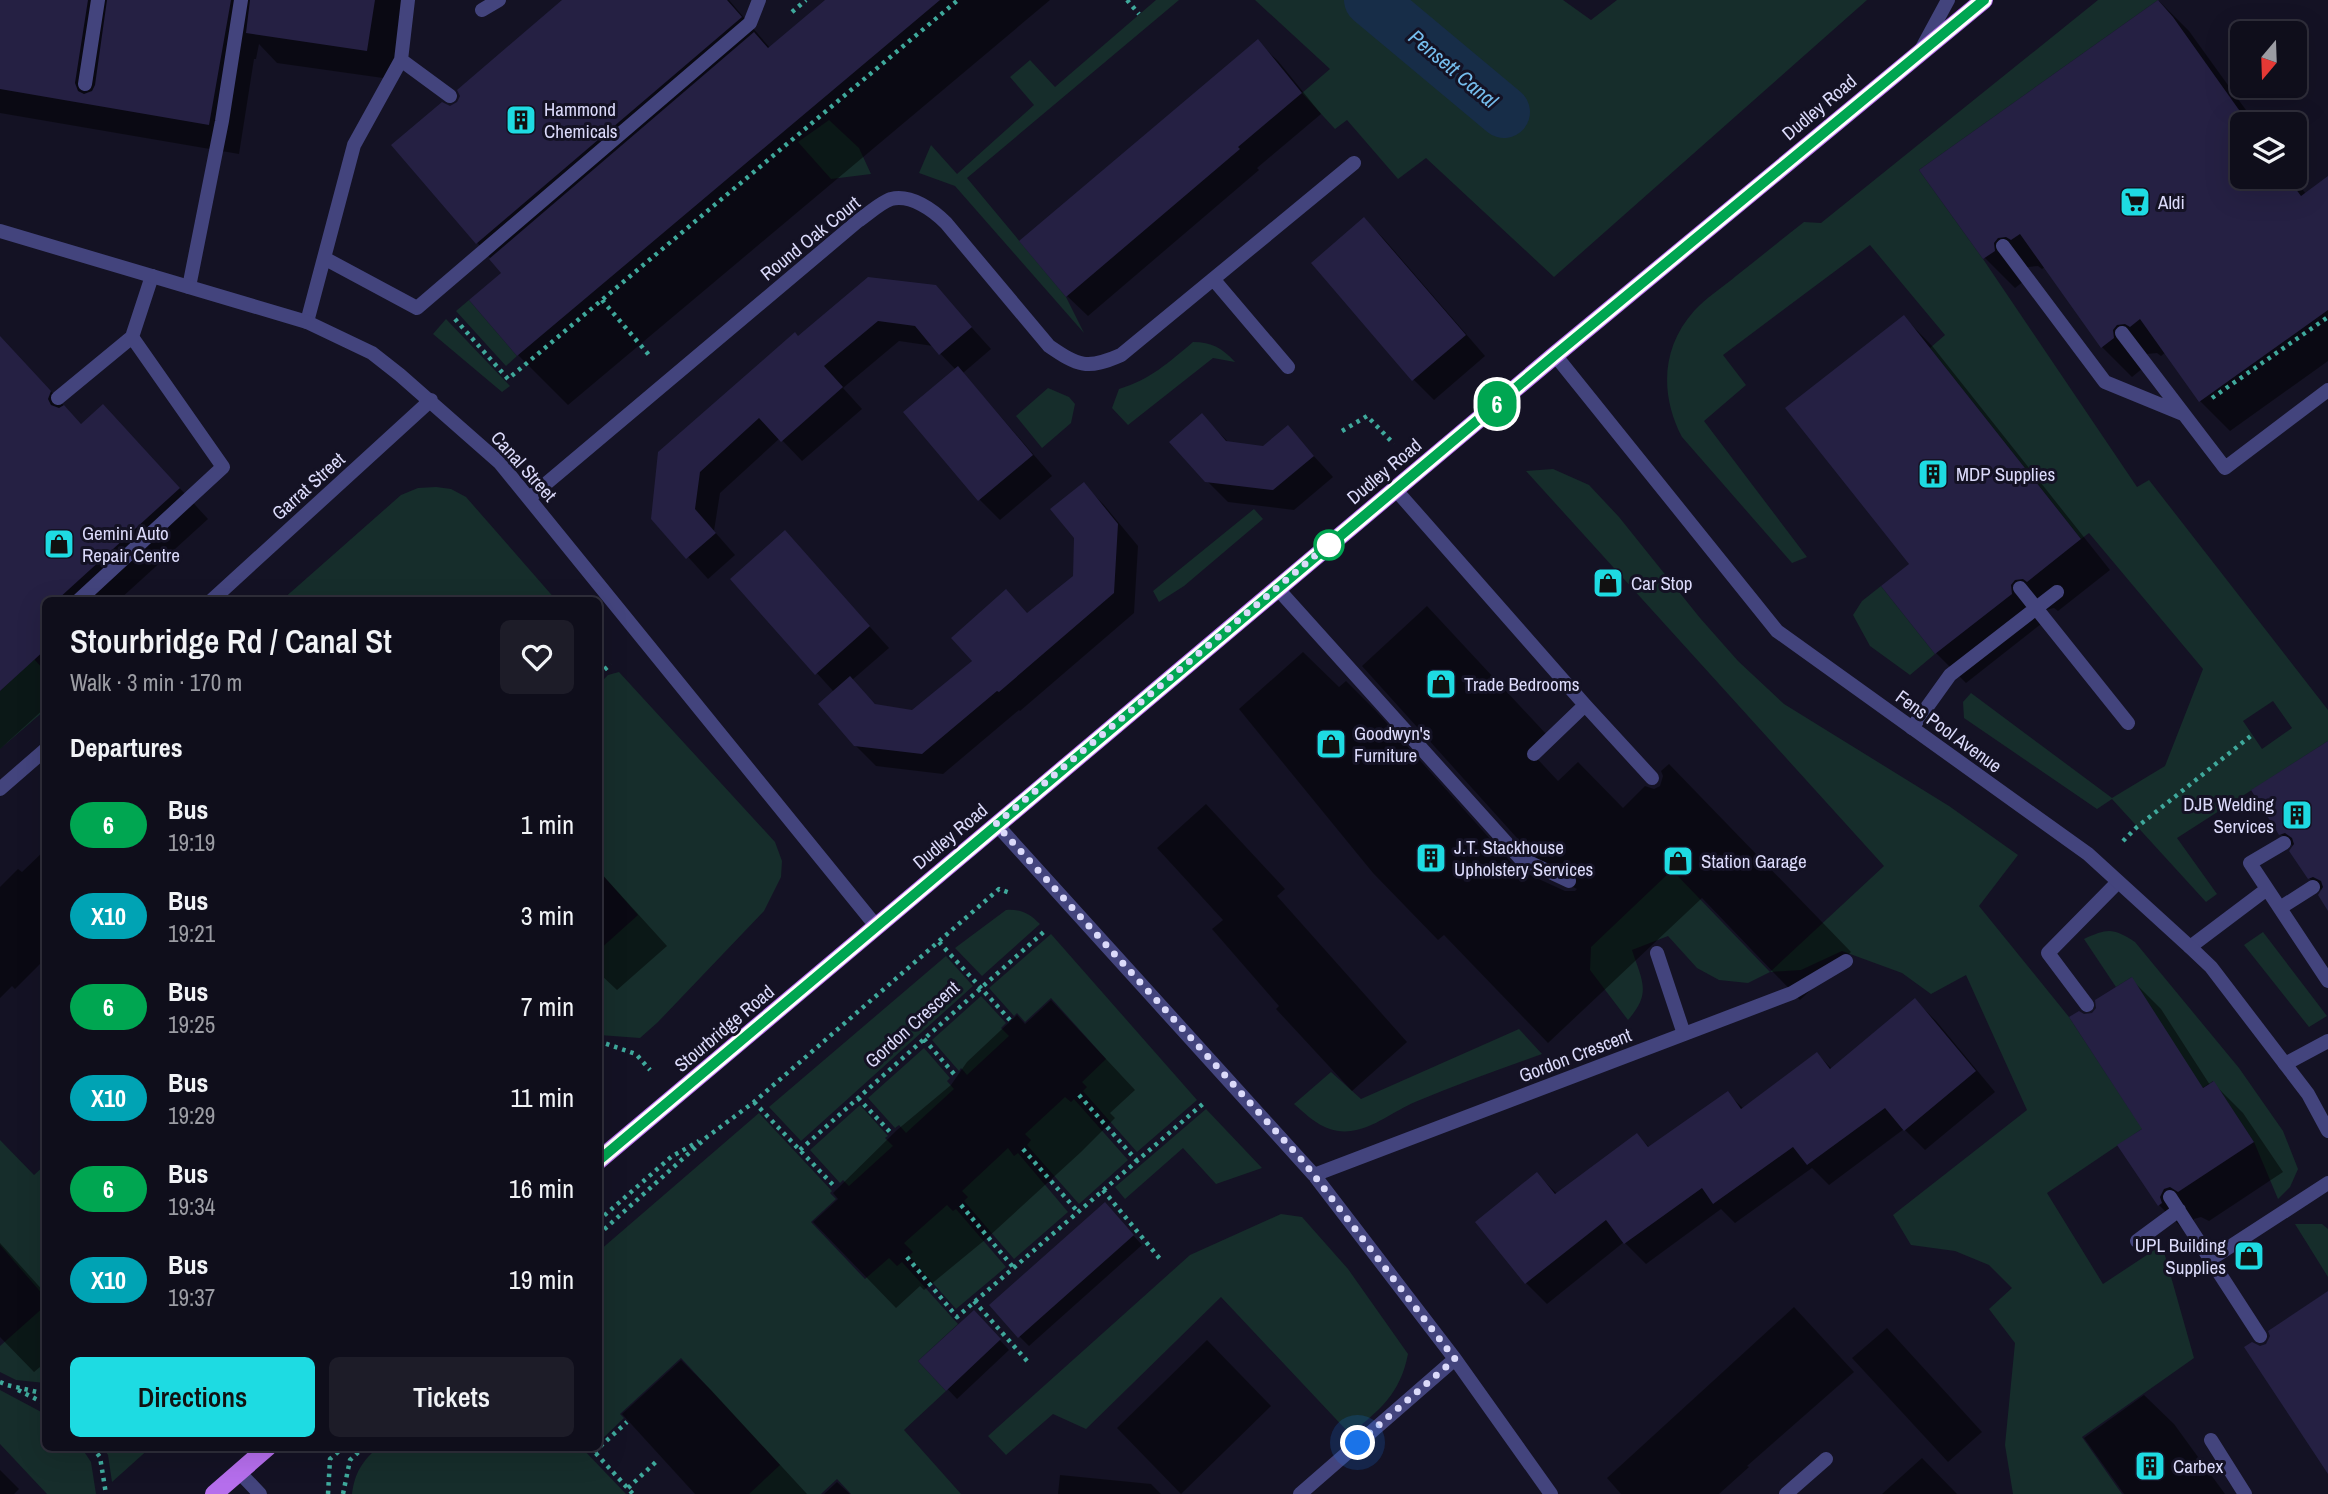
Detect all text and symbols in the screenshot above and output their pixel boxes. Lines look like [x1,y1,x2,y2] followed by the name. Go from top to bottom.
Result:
[2230,21,2306,98] north arrow
[2230,21,2307,189] map controls
[1403,23,1505,115] water label: Pensett Canal
[1776,68,1862,146] street label: Dudley Road
[544,96,618,144] place label: Hammond Chemicals
[504,103,538,137] building icon: Hammond Chemicals
[2230,112,2307,189] button: layers
[2118,185,2152,219] supermarket icon: Aldi
[755,189,866,286] street label: Round Oak Court
[2157,189,2185,215] place label: Aldi
[1474,381,1520,427] line badge: 6
[1492,388,1502,420] text: 6
[485,425,563,507] street label: Canal Street
[1341,432,1427,510] street label: Dudley Road
[266,446,351,526] street label: Garrat Street
[1916,457,1950,491] building icon: MDP Supplies
[1956,461,2056,487] place label: MDP Supplies
[82,520,180,568] place label: Gemini Auto Repair Centre
[42,527,76,561] shop icon: Gemini Auto Repair Centre
[1314,530,1344,560] unlabelled marker
[1591,566,1625,600] shop icon: Car Stop
[1631,570,1692,596] place label: Car Stop
[70,619,392,663] text: Stourbridge Rd / Canal St
[500,620,574,694] button: heart
[70,667,242,698] text: Walk · 3 min · 170 m
[1424,667,1458,701] shop icon: Trade Bedrooms
[1464,671,1580,697] place label: Trade Bedrooms
[1891,684,2007,778] street label: Fens Pool Avenue
[1354,720,1431,768] place label: Goodwyn's Furniture
[1314,727,1348,761] shop icon: Goodwyn's Furniture
[70,730,183,765] text: Departures
[2183,791,2274,839] place label: DJB Welding Services
[168,792,208,827] text: Bus
[907,797,993,875] street label: Dudley Road
[2280,798,2314,832] building icon: DJB Welding Services
[521,807,574,842] text: 1 min
[103,809,114,841] text: 6
[168,827,215,858] text: 19:19
[1454,834,1594,882] place label: J.T. Stackhouse Upholstery Services
[1414,841,1448,875] building icon: J.T. Stackhouse Upholstery Services
[1661,844,1695,878] shop icon: Station Garage
[1701,848,1807,874] place label: Station Garage
[168,883,208,918] text: Bus
[521,898,574,933] text: 3 min
[91,900,126,932] text: X10
[168,918,215,949] text: 19:21
[168,974,208,1009] text: Bus
[859,974,965,1073] street label: Gordon Crescent
[669,979,779,1077] street label: Stourbridge Road
[521,989,574,1024] text: 7 min
[103,991,114,1023] text: 6
[168,1009,215,1040] text: 19:25
[1515,1021,1636,1088] street label: Gordon Crescent
[168,1065,208,1100] text: Bus
[510,1080,574,1115] text: 11 min
[91,1082,126,1114] text: X10
[168,1100,215,1131] text: 19:29
[168,1156,208,1191] text: Bus
[509,1171,574,1206] text: 16 min
[103,1173,114,1205] text: 6
[168,1191,215,1222] text: 19:34
[2135,1232,2226,1280] place label: UPL Building Supplies
[2232,1239,2266,1273] shop icon: UPL Building Supplies
[168,1247,208,1282] text: Bus
[509,1262,574,1297] text: 19 min
[91,1264,126,1296] text: X10
[168,1282,215,1313] text: 19:37
[70,1357,315,1437] button: Directions
[329,1357,574,1437] button: Tickets
[1340,1425,1375,1460] your location
[2133,1449,2167,1483] building icon: Carbex
[2173,1453,2223,1479] place label: Carbex

